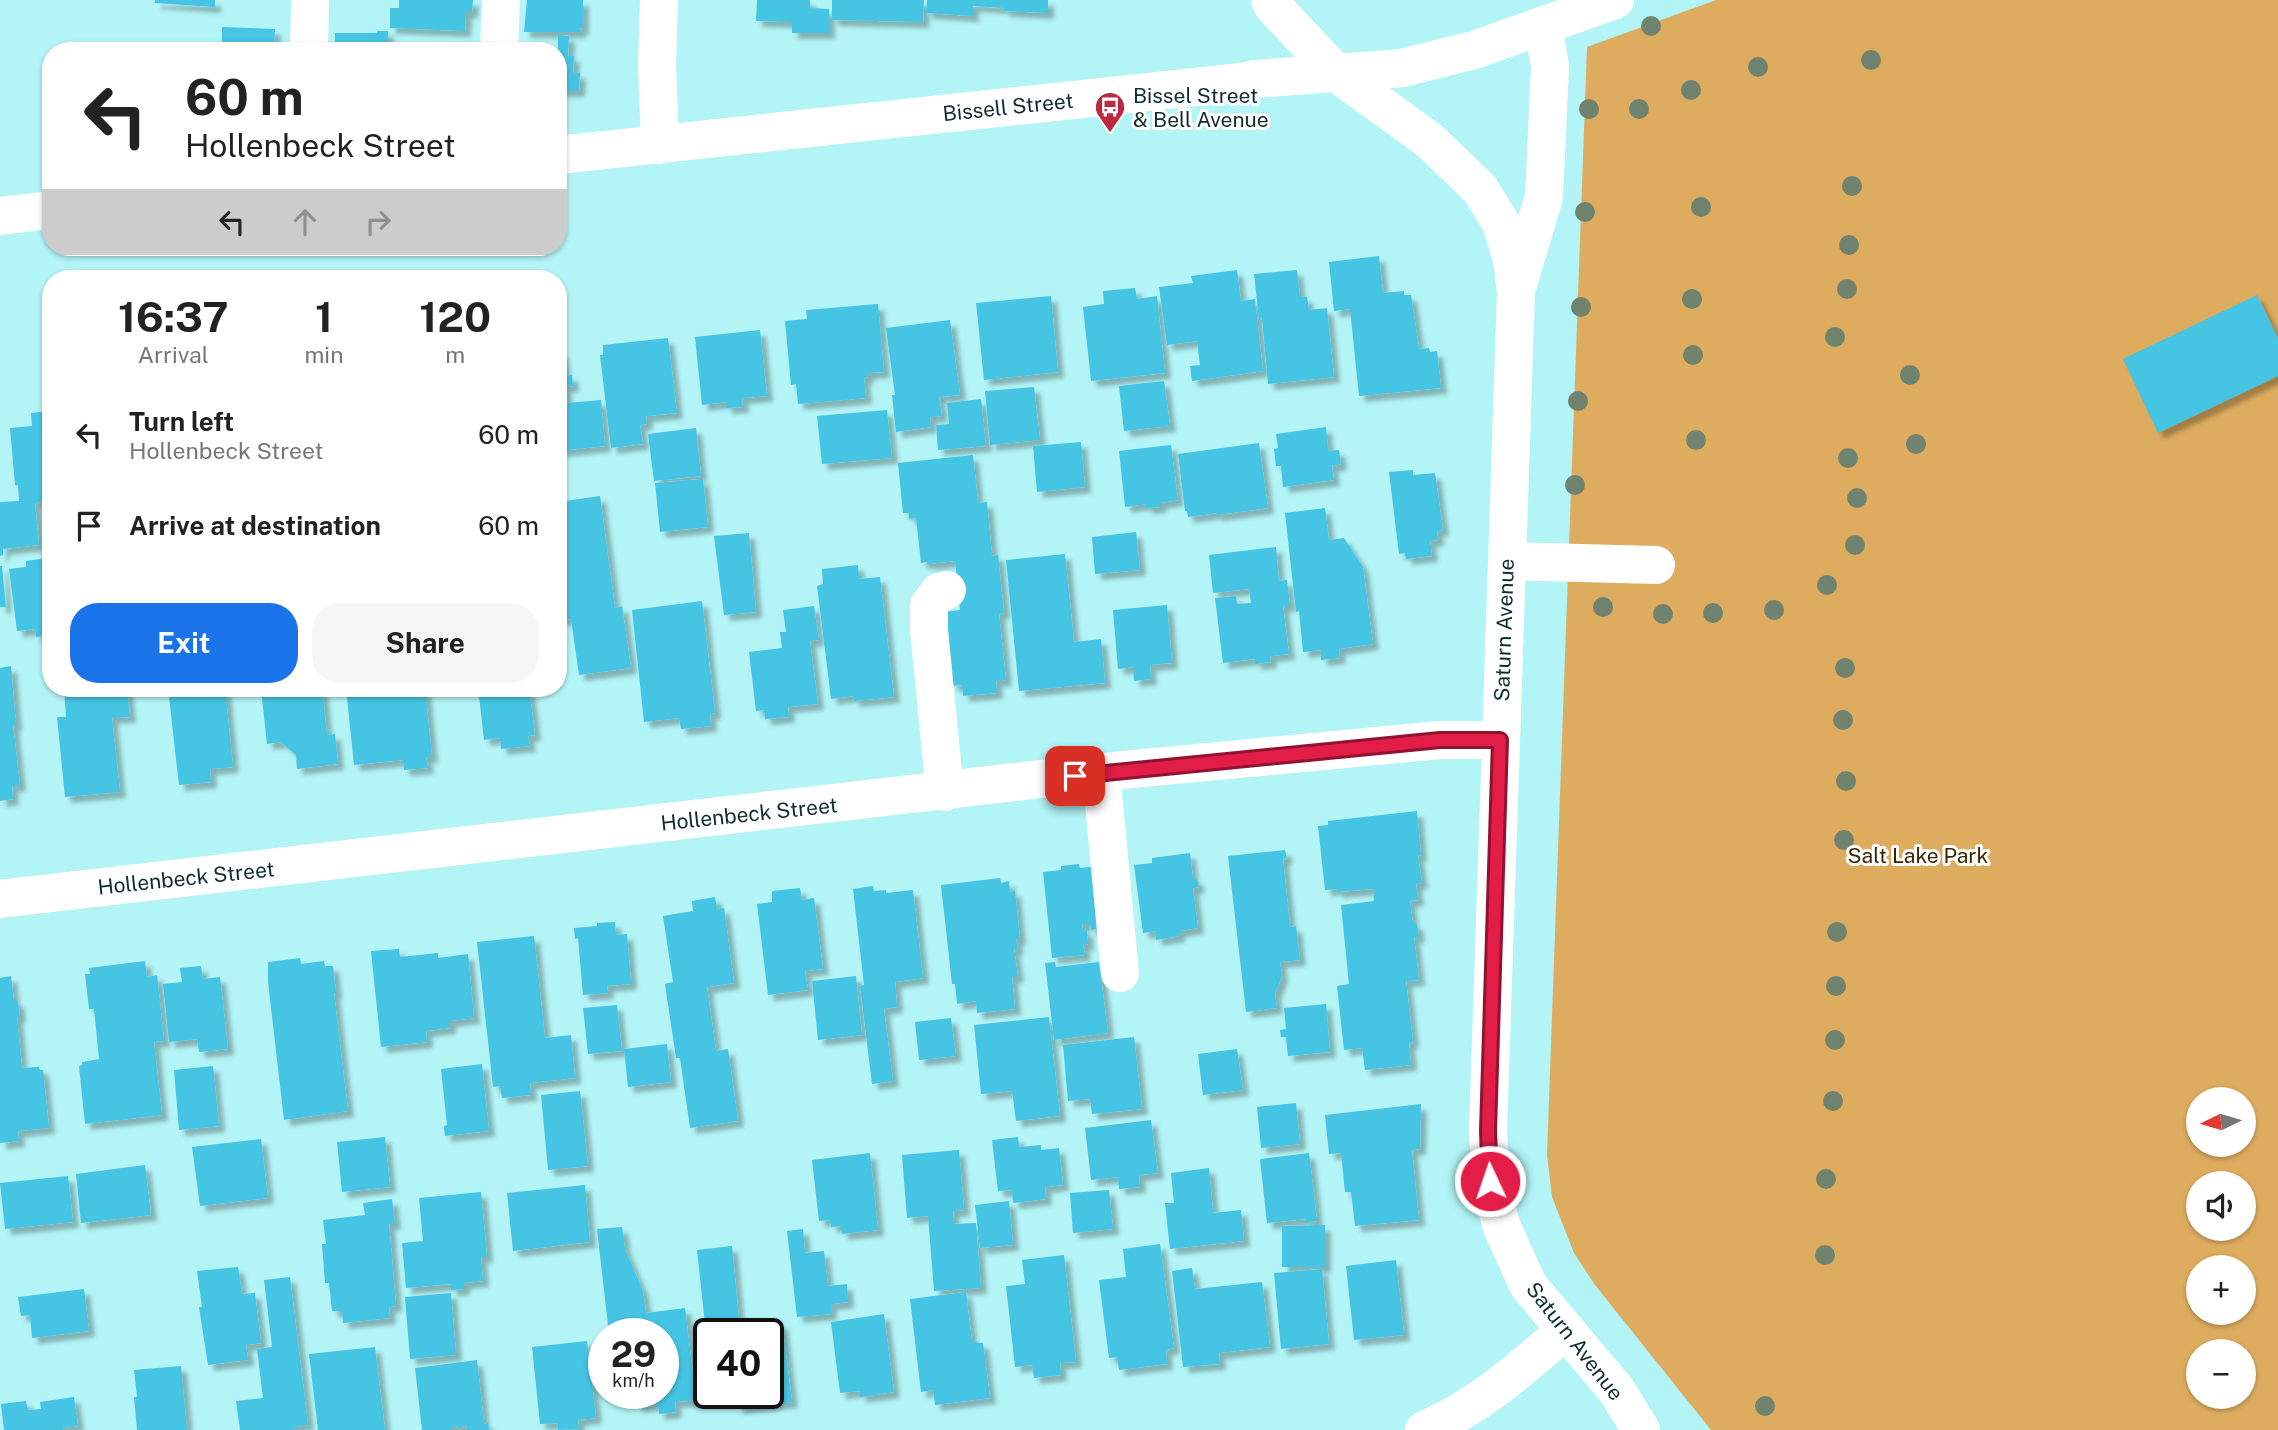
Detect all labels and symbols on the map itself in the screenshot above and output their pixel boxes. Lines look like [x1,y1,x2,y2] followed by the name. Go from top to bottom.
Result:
[1133,83,1269,132] place label: Bissel Street & Bell Avenue
[941,88,1075,126] street label: Bissell Street
[1093,90,1127,134] bus stop icon: Bissel Street & Bell Avenue
[1489,558,1519,702] street label: Saturn Avenue
[1045,746,1105,806] pin
[659,792,839,836] street label: Hollenbeck Street
[1848,843,1989,868] park label: Salt Lake Park
[96,856,276,900] street label: Hollenbeck Street
[2186,1087,2256,1157] north arrow
[1453,1144,1527,1218] position arrow
[1521,1277,1629,1405] street label: Saturn Avenue
[693,1318,784,1409] speed limit sign: 40

